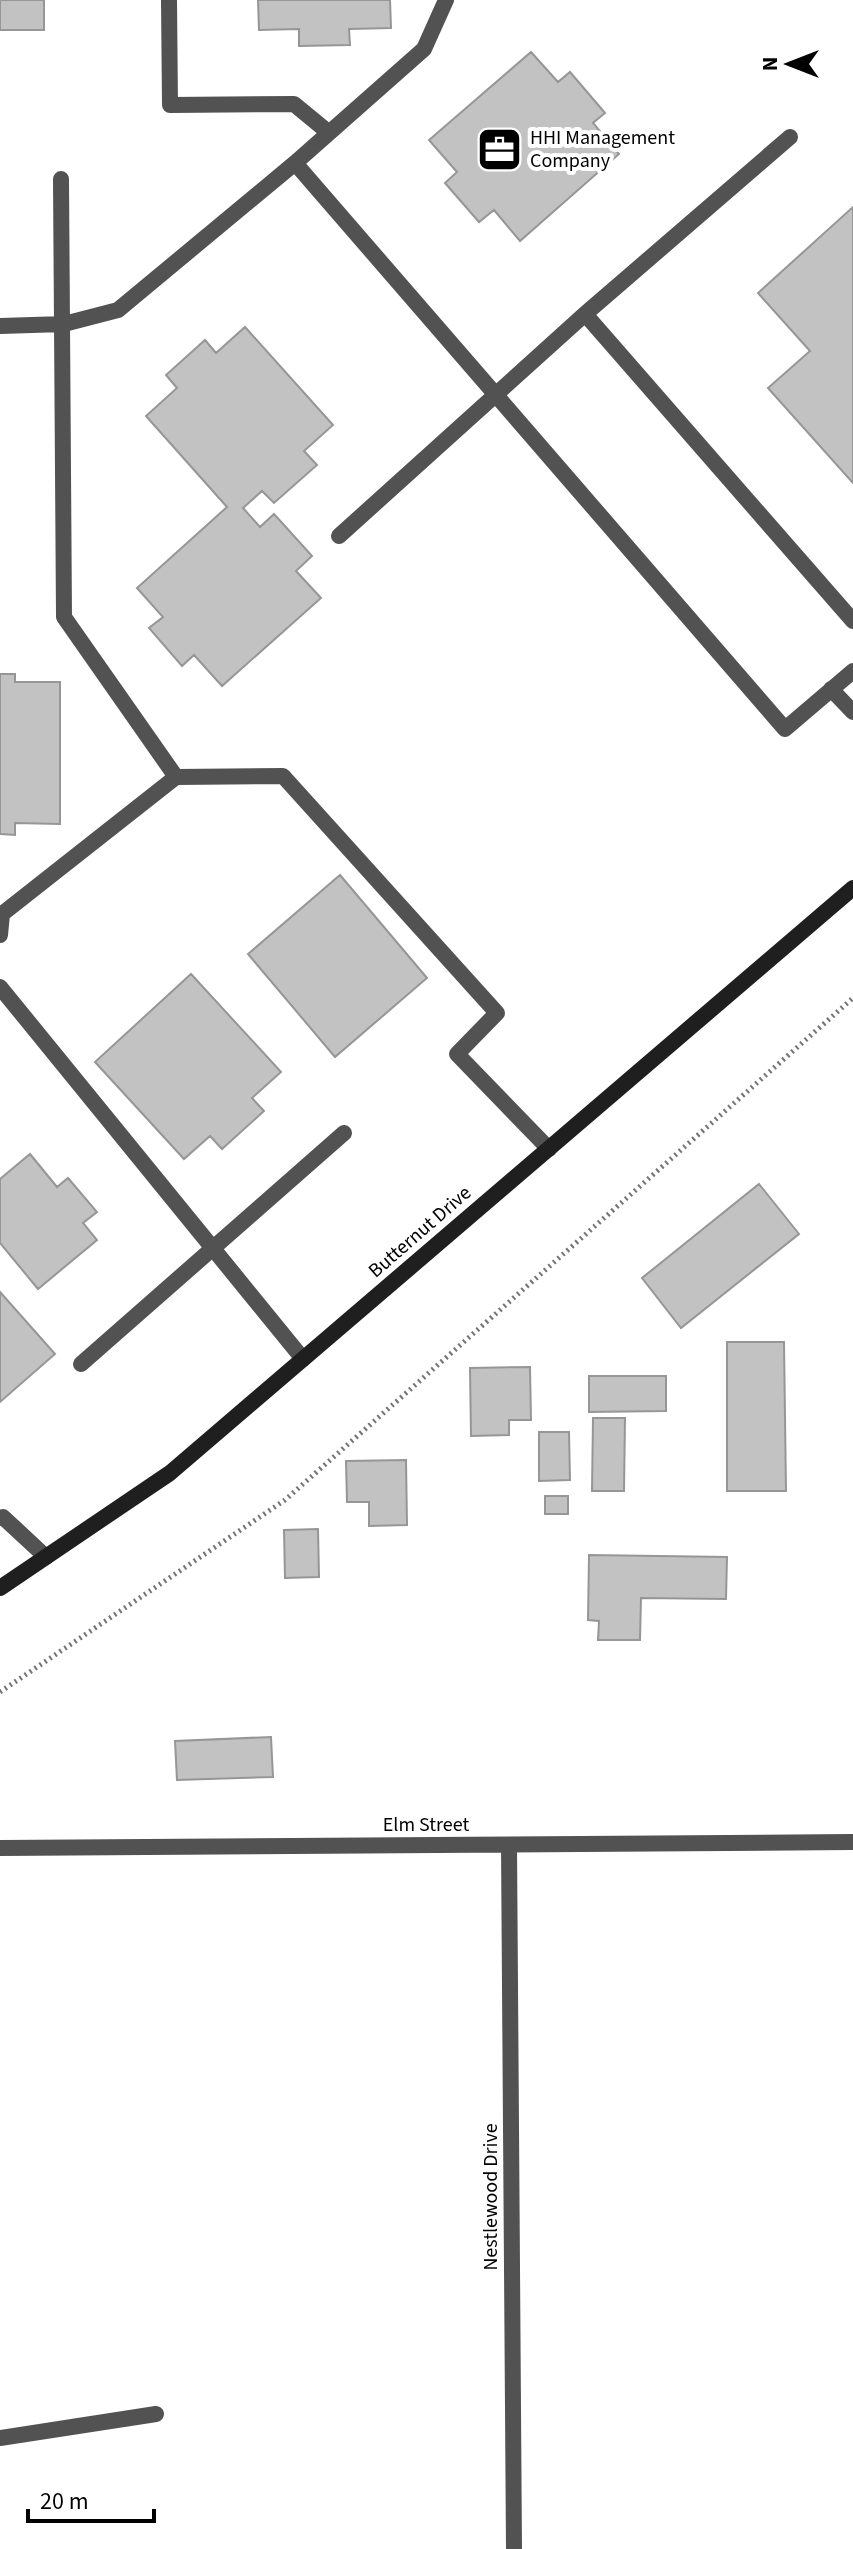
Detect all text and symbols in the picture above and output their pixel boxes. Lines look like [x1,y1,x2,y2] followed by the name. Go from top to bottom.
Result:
[749,24,829,104] north arrow
[754,57,786,71] text: N
[530,124,675,175] place label: HHI Management Company
[475,126,523,174] office icon: HHI Management Company
[362,1179,478,1285] street label: Butternut Drive
[383,1811,469,1839] street label: Elm Street
[477,2123,505,2271] street label: Nestlewood Drive
[28,2473,154,2523] scale bar
[40,2484,89,2519] text: 20 m

